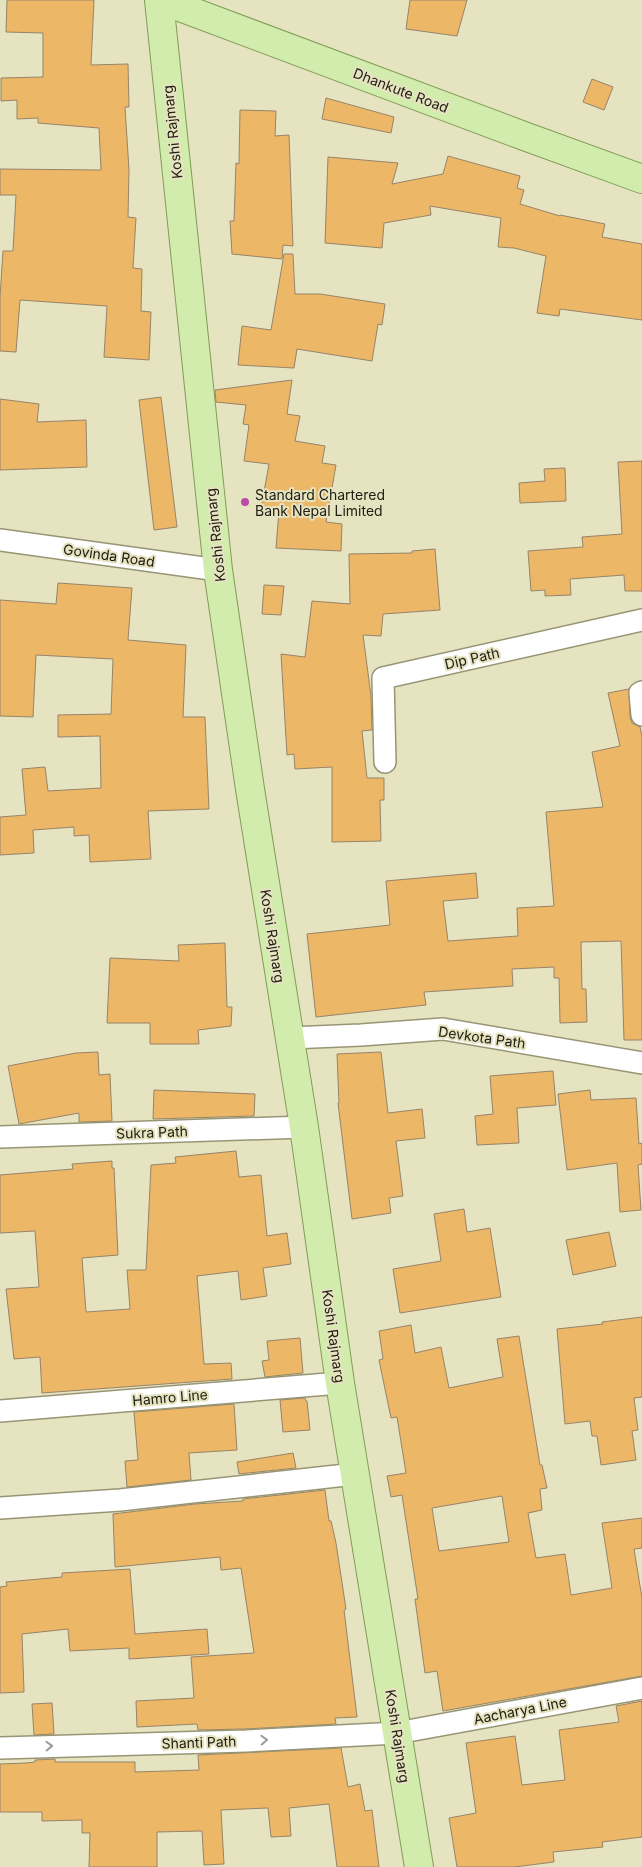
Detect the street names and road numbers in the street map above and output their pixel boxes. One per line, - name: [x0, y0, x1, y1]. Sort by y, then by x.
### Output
- street label: Dhankute Road: [351, 64, 451, 116]
- street label: Koshi Rajmarg: [159, 84, 185, 180]
- street label: Koshi Rajmarg: [202, 487, 228, 583]
- street label: Govinda Road: [62, 540, 156, 570]
- street label: Dip Path: [443, 643, 501, 673]
- street label: Koshi Rajmarg: [257, 888, 289, 984]
- street label: Devkota Path: [437, 1022, 527, 1052]
- street label: Sukra Path: [116, 1122, 188, 1142]
- street label: Koshi Rajmarg: [319, 1288, 349, 1384]
- street label: Hamro Line: [132, 1385, 208, 1409]
- street label: Koshi Rajmarg: [382, 1688, 414, 1784]
- street label: Aacharya Line: [472, 1693, 568, 1727]
- street label: Shanti Path: [161, 1732, 237, 1752]

